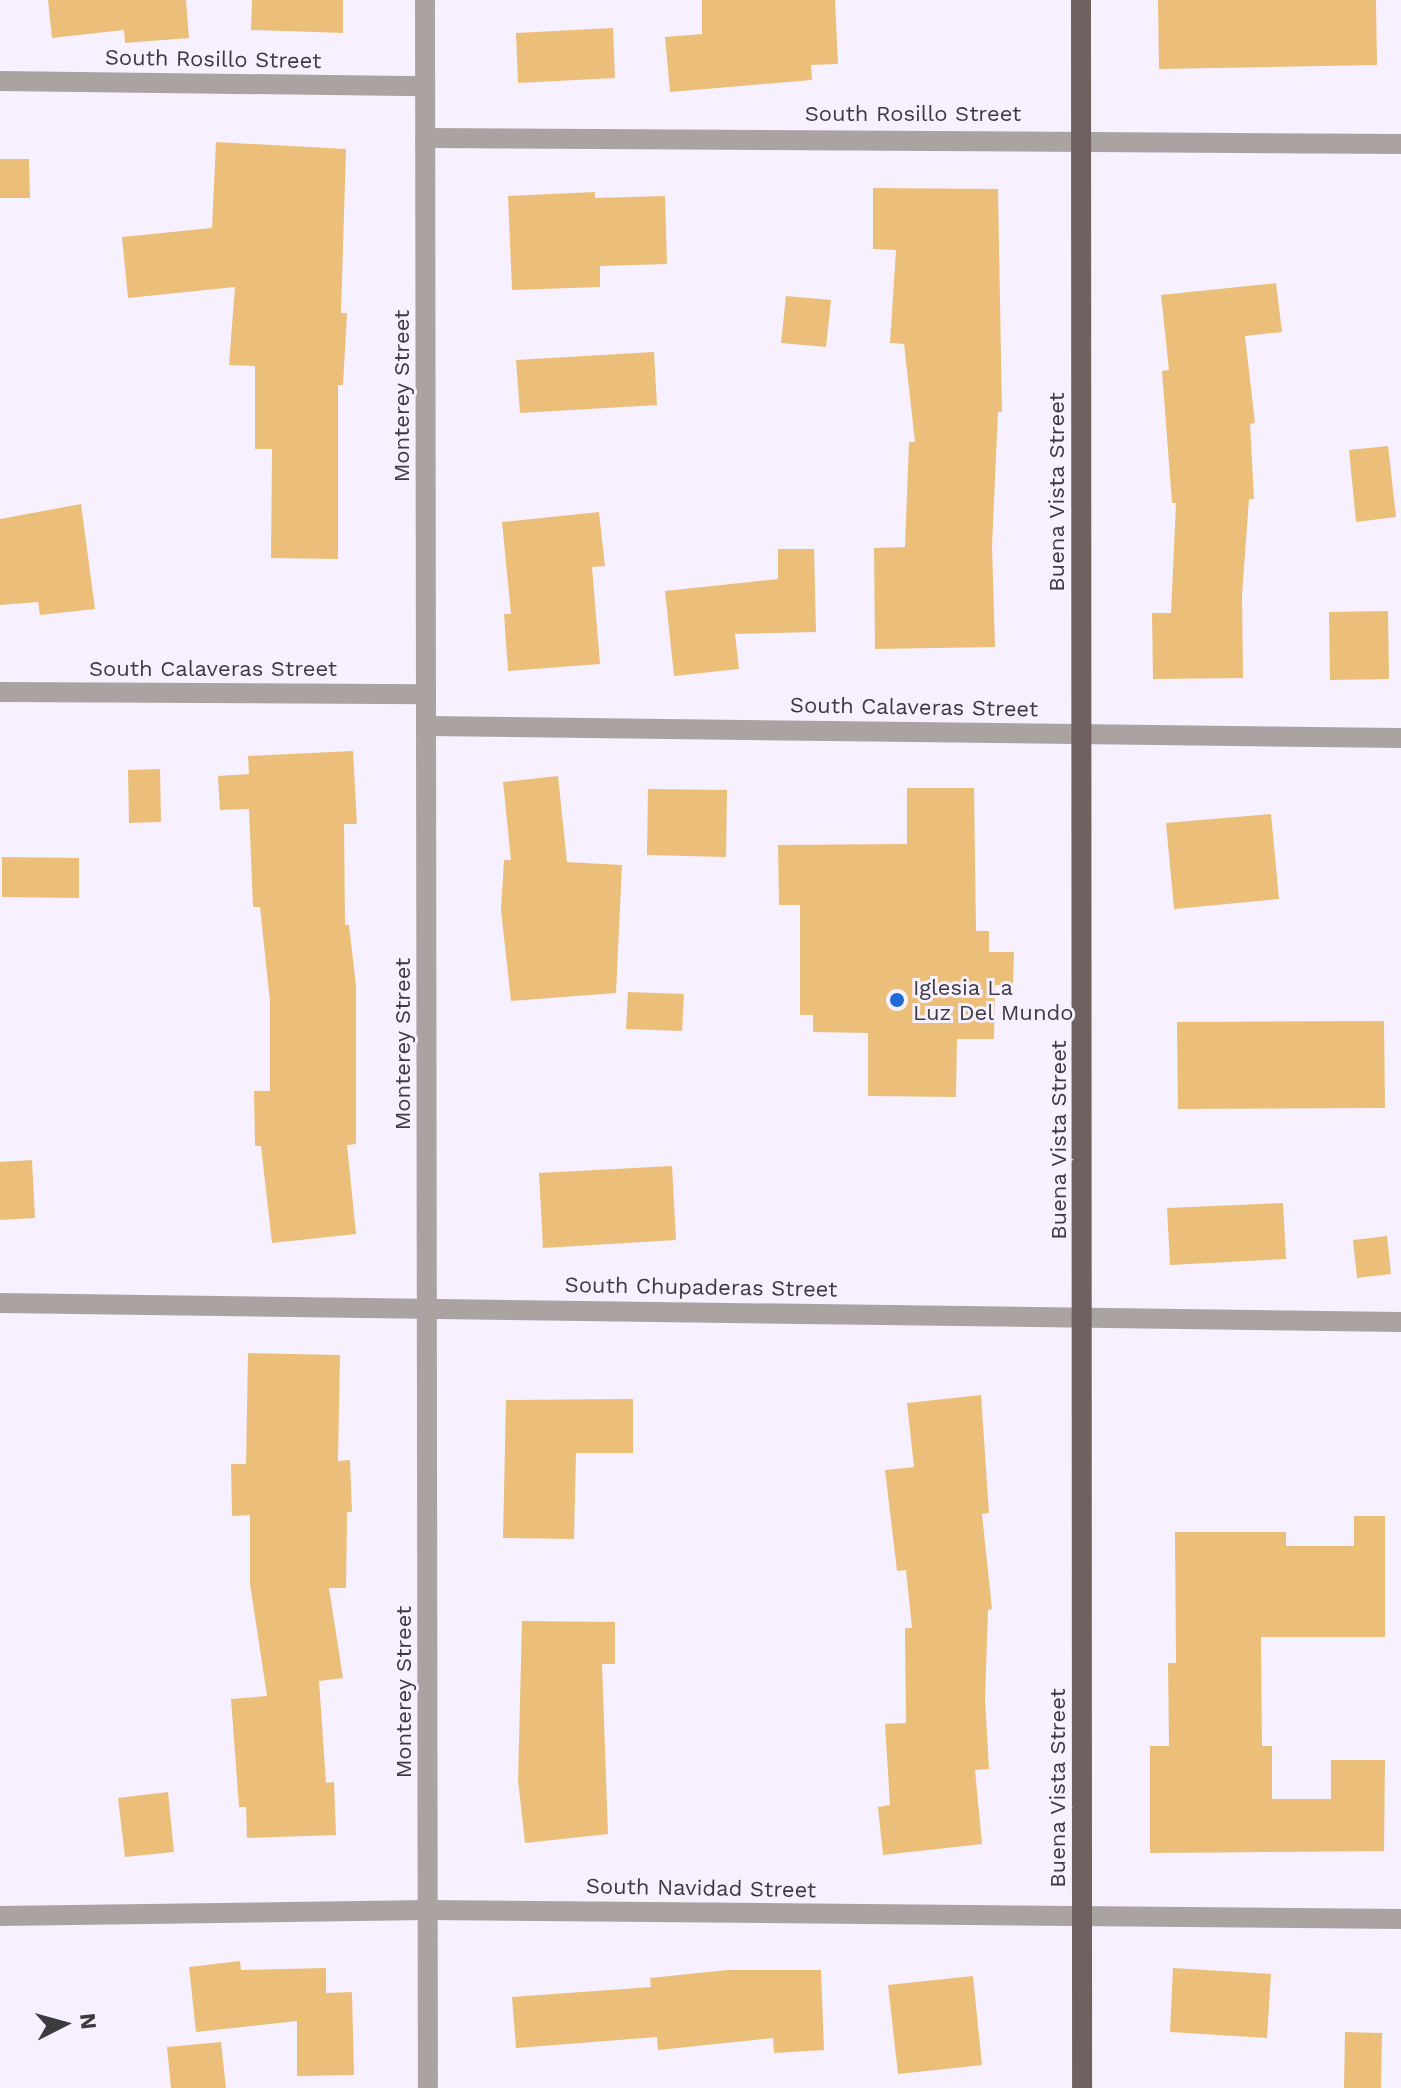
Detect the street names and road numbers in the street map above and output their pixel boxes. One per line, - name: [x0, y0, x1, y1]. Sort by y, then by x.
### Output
- street label: South Rosillo Street: [105, 44, 321, 74]
- street label: South Rosillo Street: [805, 101, 1021, 127]
- street label: Monterey Street: [389, 309, 415, 483]
- street label: Buena Vista Street: [1044, 391, 1070, 593]
- street label: South Calaveras Street: [89, 656, 337, 682]
- street label: South Calaveras Street: [790, 692, 1038, 722]
- street label: Monterey Street: [390, 957, 416, 1131]
- street label: Buena Vista Street: [1046, 1039, 1072, 1241]
- street label: South Chupaderas Street: [564, 1271, 838, 1303]
- street label: Monterey Street: [391, 1605, 417, 1779]
- street label: Buena Vista Street: [1045, 1687, 1071, 1889]
- street label: South Navidad Street: [586, 1873, 816, 1903]

